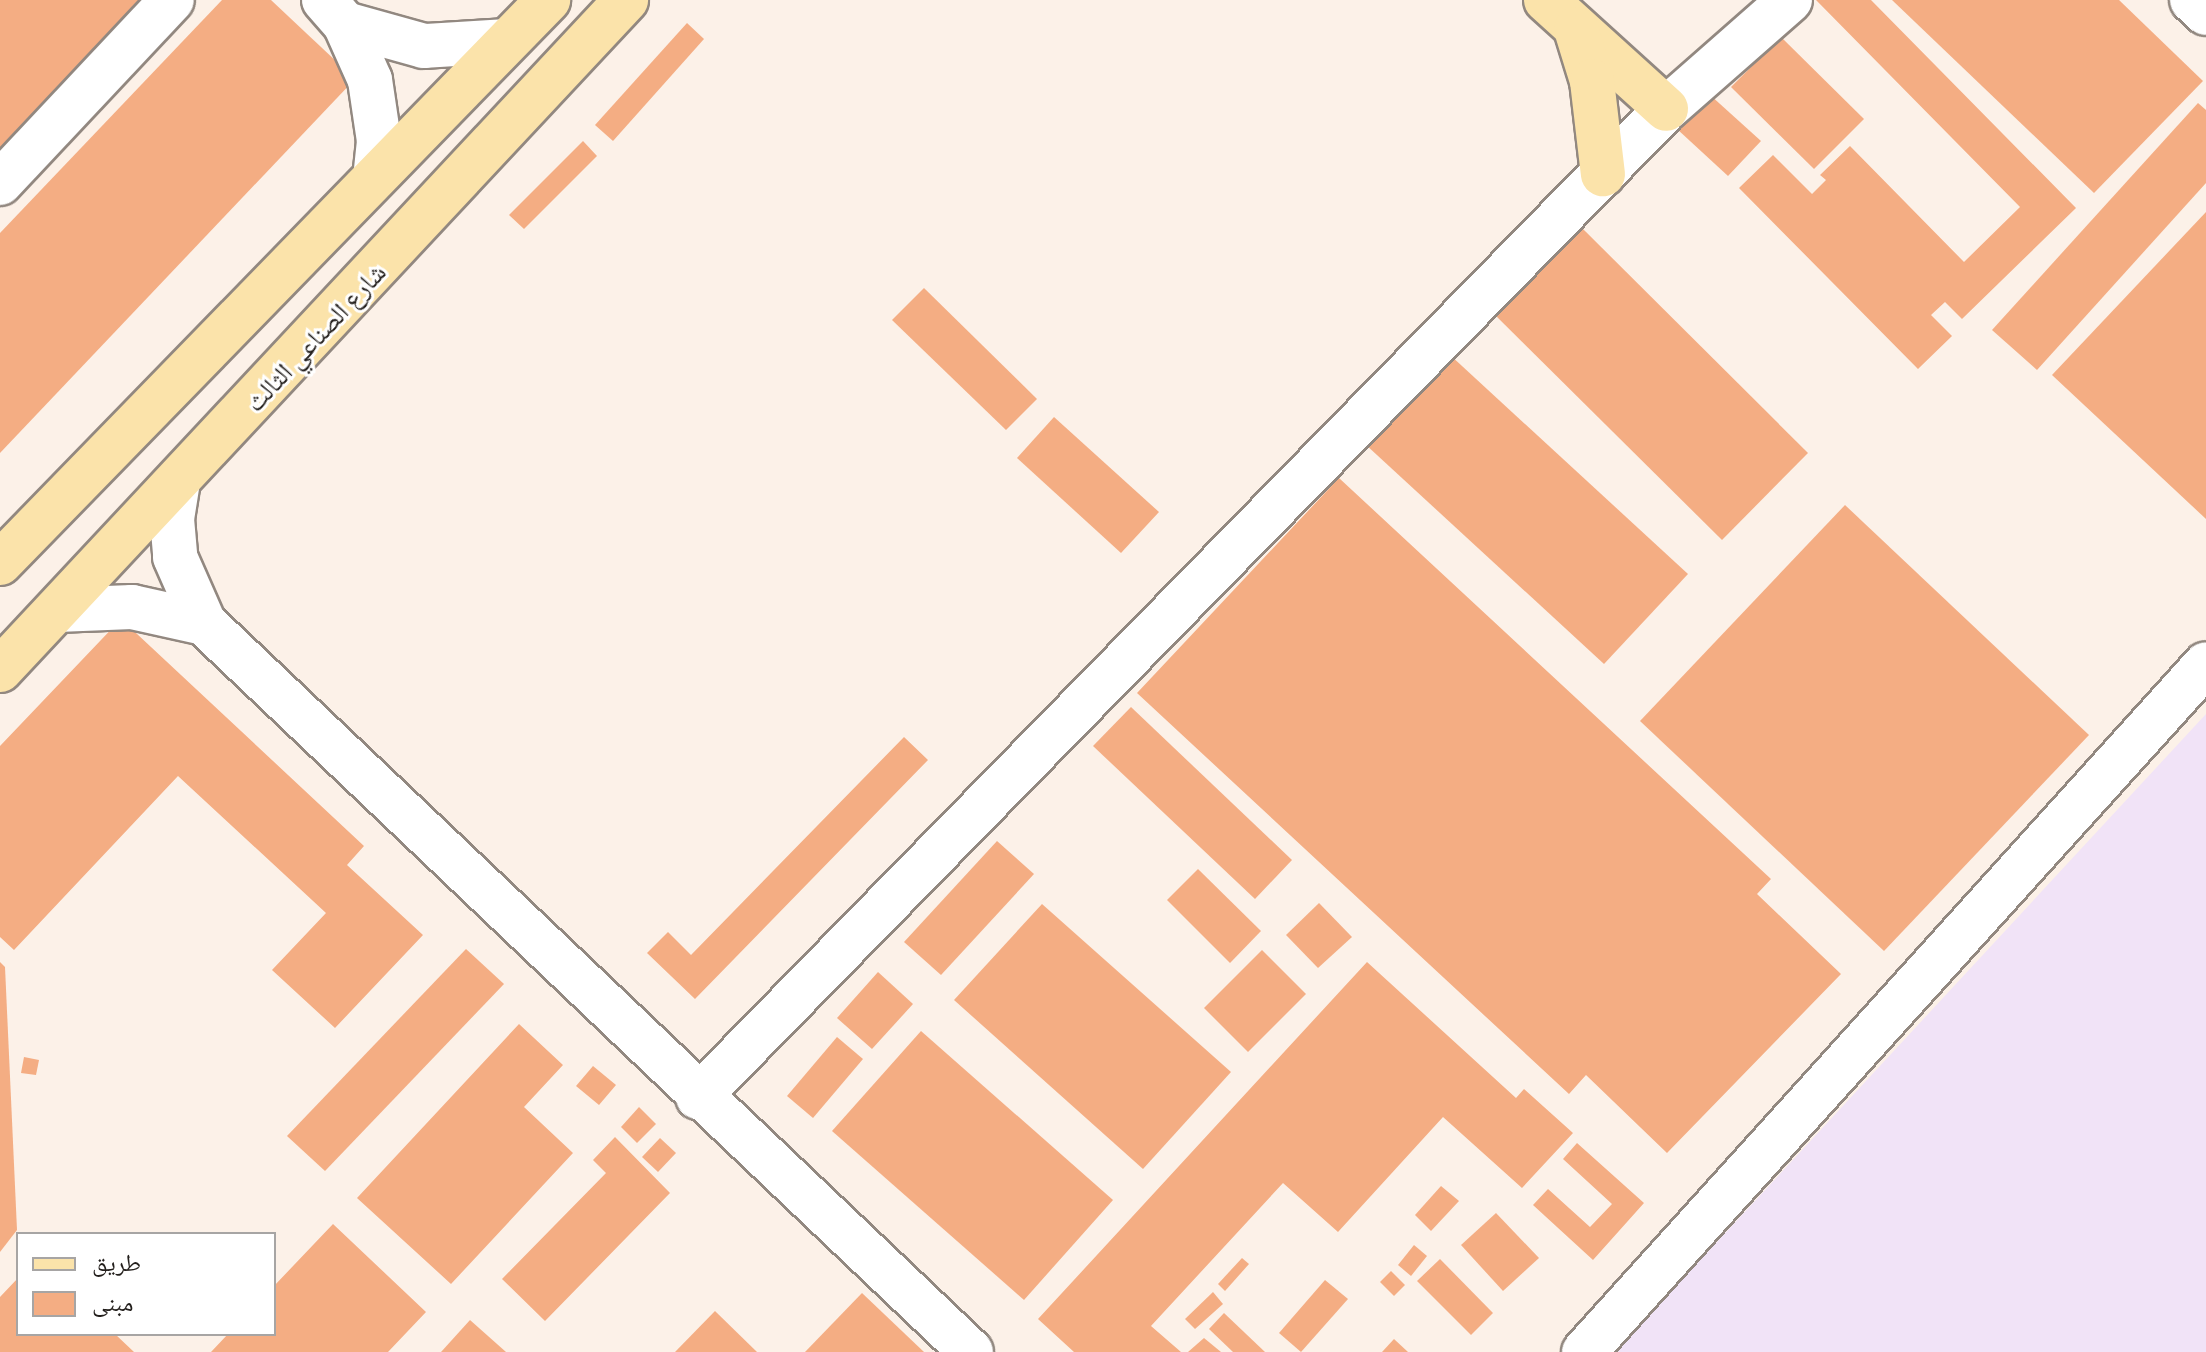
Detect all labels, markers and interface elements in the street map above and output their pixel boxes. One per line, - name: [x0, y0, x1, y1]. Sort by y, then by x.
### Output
- street label: شارع الصناعي الثالث: [237, 255, 391, 417]
- legend: [16, 1232, 276, 1336]
- text: طريق: [92, 1243, 141, 1278]
- text: مبنى: [92, 1283, 133, 1318]

